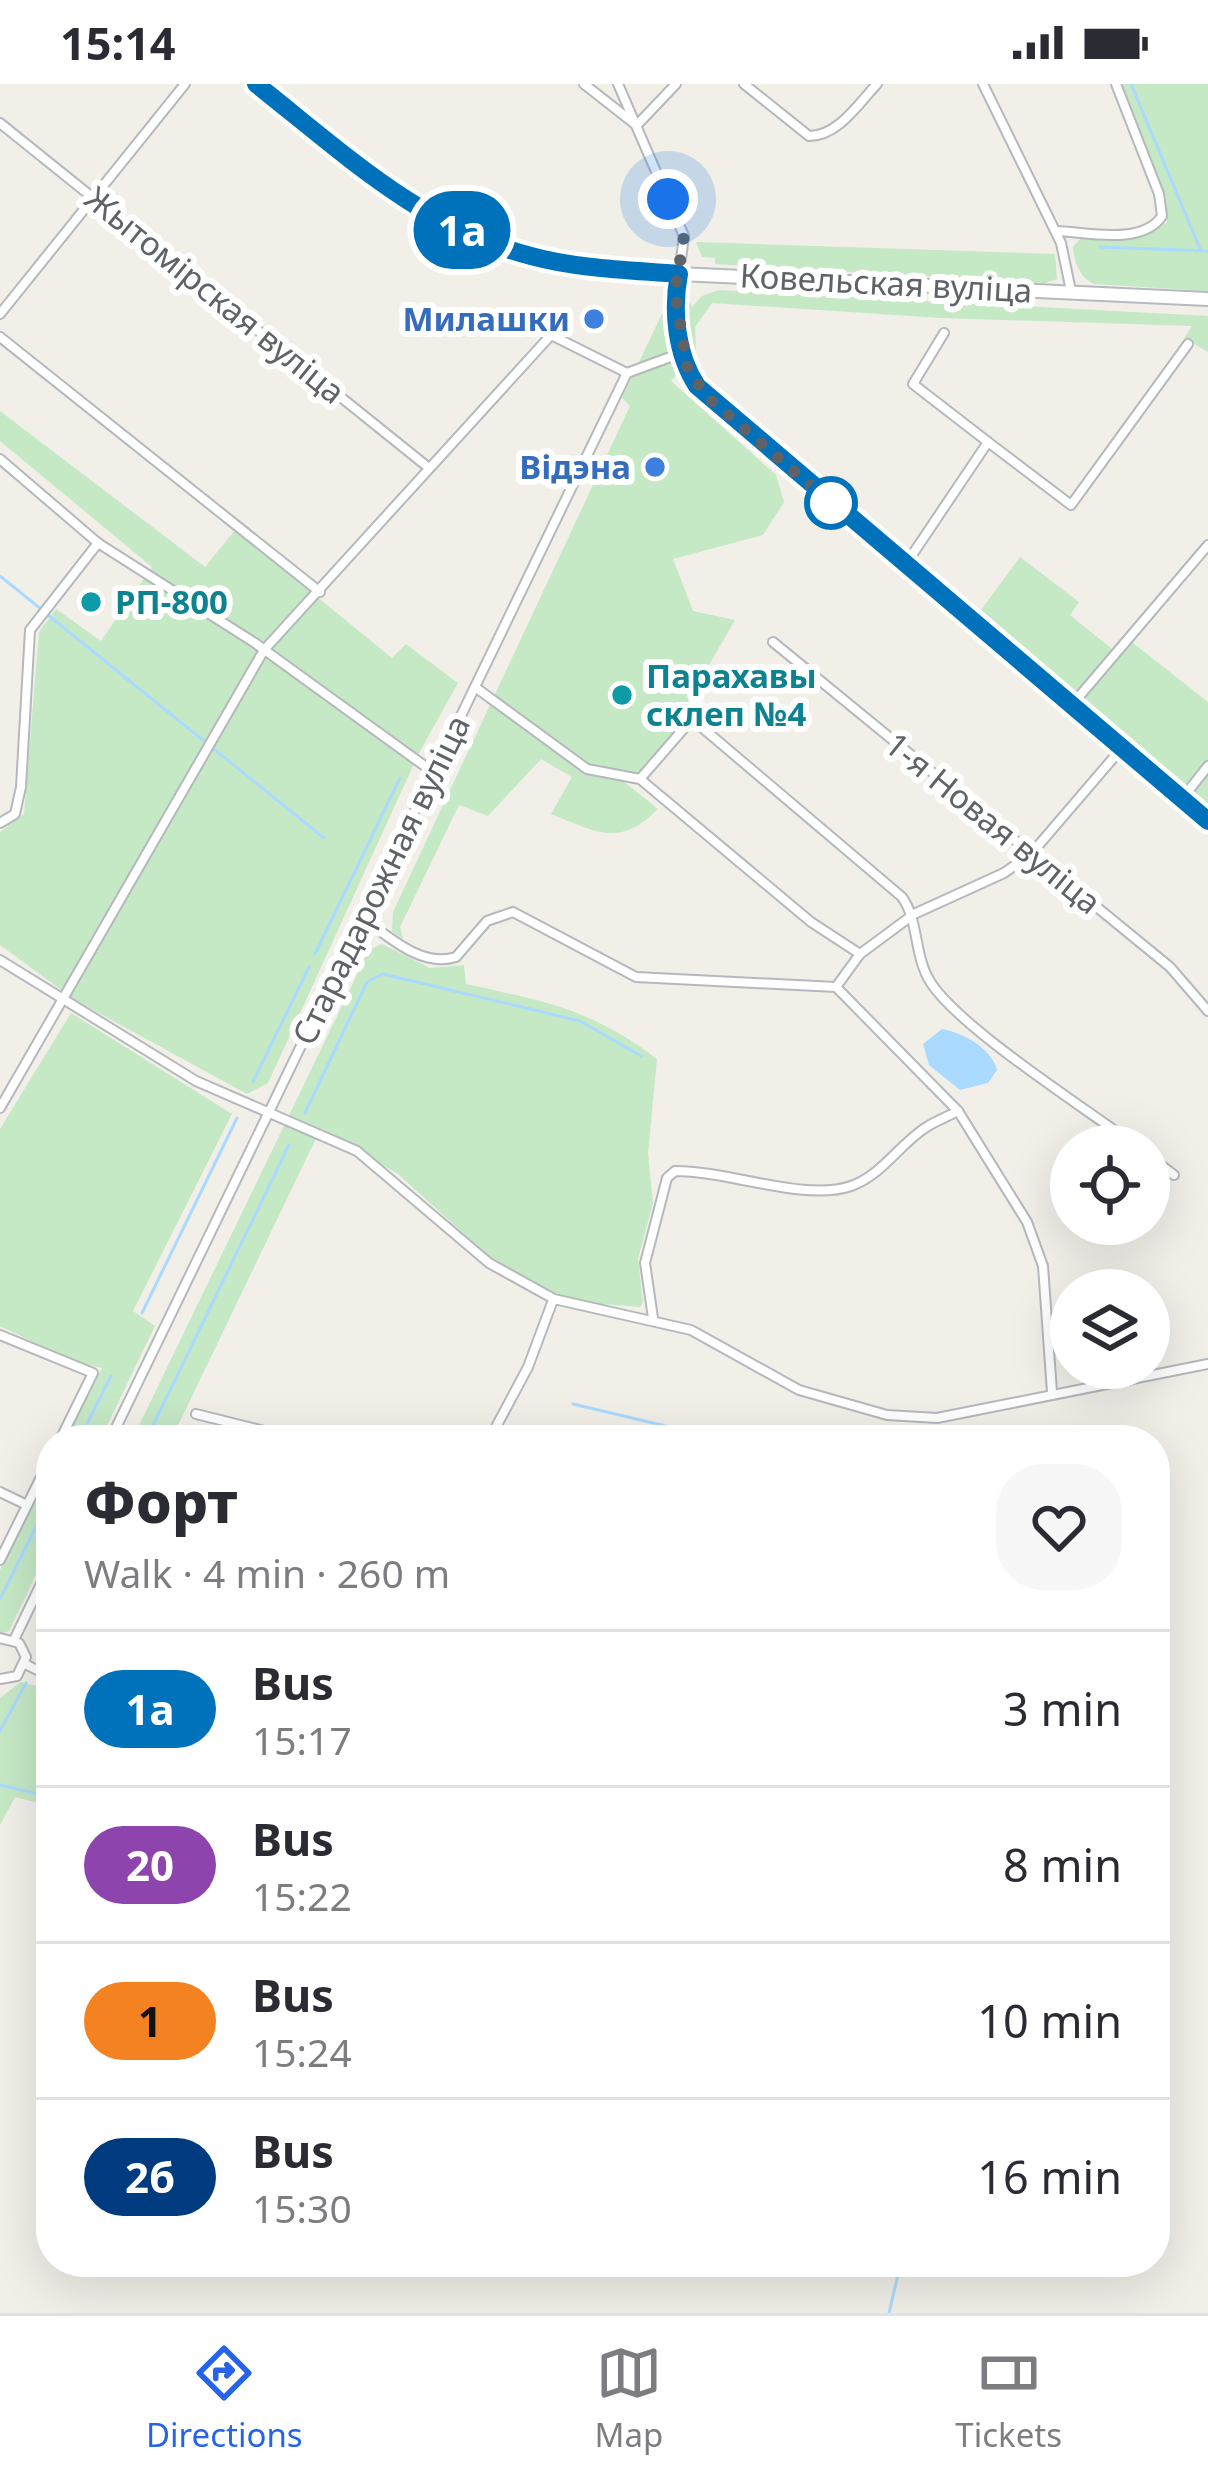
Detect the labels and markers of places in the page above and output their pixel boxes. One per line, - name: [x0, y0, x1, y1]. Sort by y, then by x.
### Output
- place label: Милашки: [402, 296, 570, 341]
- marker: Милашки: [581, 306, 607, 332]
- place label: Відэна: [519, 444, 631, 489]
- marker: Відэна: [642, 454, 668, 480]
- unlabelled marker: [806, 478, 856, 528]
- place label: РП-800: [115, 579, 228, 624]
- marker: РП-800: [78, 589, 104, 615]
- place label: Парахавы склеп №4: [646, 653, 817, 736]
- marker: Парахавы склеп №4: [609, 682, 635, 708]

